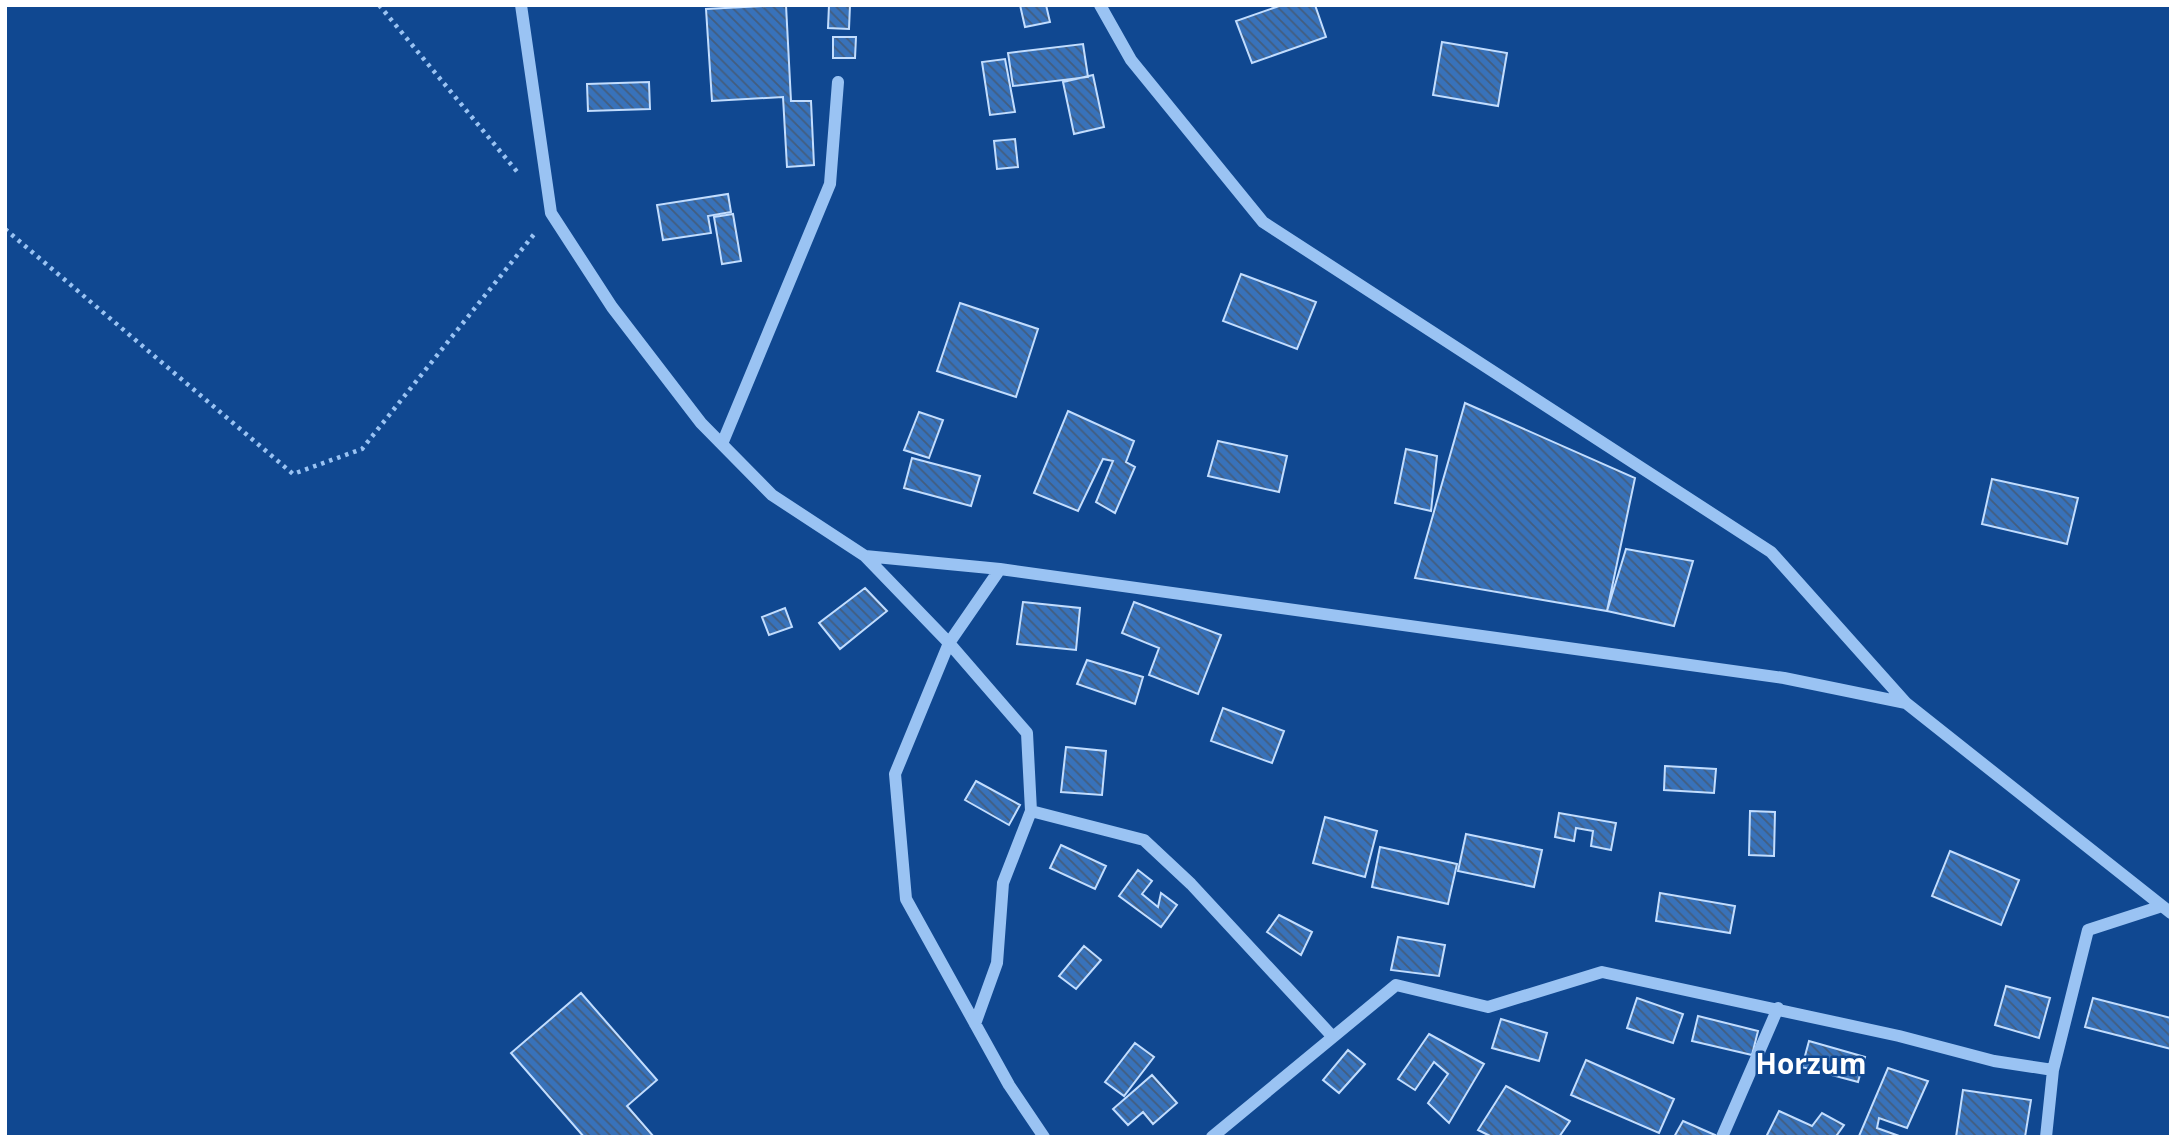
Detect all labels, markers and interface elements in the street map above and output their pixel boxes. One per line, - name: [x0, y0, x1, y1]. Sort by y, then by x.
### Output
- district label: Horzum: [1755, 1044, 1867, 1082]

